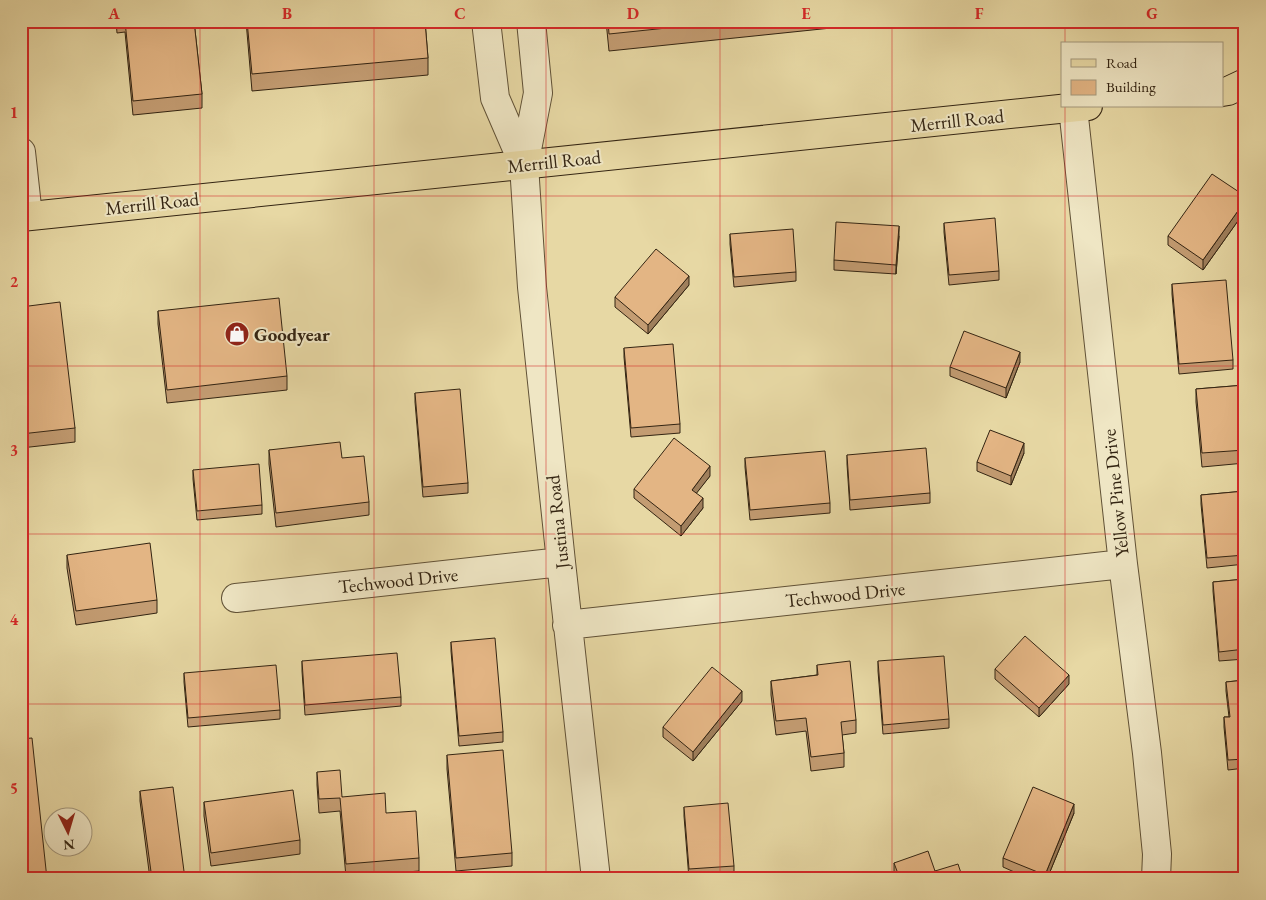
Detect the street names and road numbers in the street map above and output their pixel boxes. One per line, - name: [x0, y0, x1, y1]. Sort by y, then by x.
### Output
- street label: Merrill Road: [909, 103, 1006, 138]
- street label: Merrill Road: [506, 144, 603, 179]
- street label: Merrill Road: [104, 186, 201, 221]
- street label: Yellow Pine Drive: [1096, 428, 1135, 558]
- street label: Justina Road: [540, 473, 575, 572]
- street label: Techwood Drive: [337, 562, 459, 599]
- street label: Techwood Drive: [784, 576, 906, 613]

